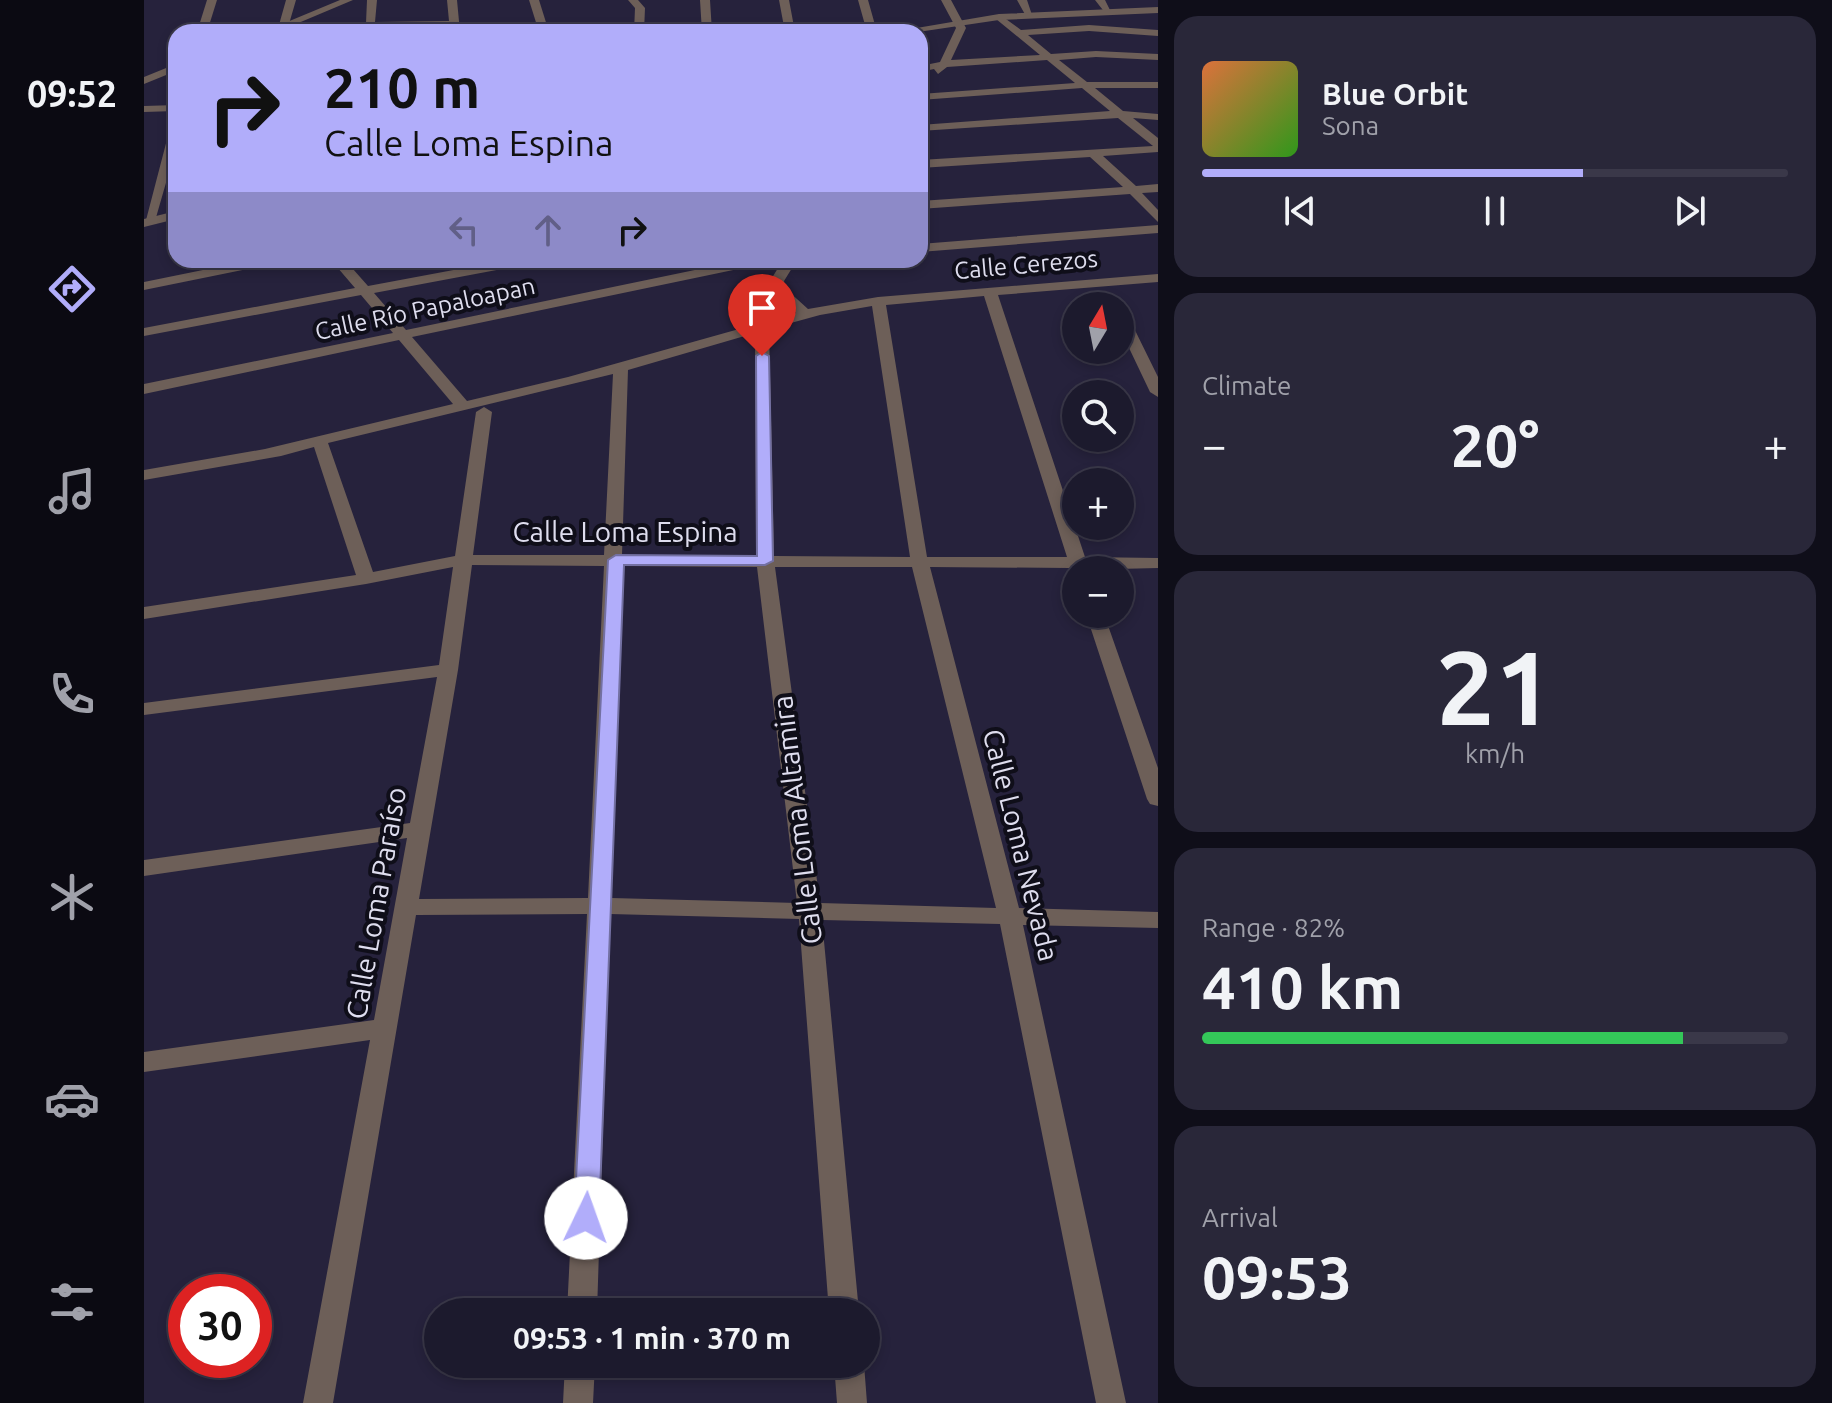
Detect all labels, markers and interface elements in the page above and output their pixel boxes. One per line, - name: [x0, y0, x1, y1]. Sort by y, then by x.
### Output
- icon: right: [192, 56, 296, 160]
- text: 210 m: [324, 56, 480, 119]
- text: 09:52: [27, 73, 117, 114]
- text: Blue Orbit: [1322, 77, 1468, 111]
- text: Sona: [1322, 111, 1379, 140]
- text: Calle Loma Espina: [324, 122, 613, 163]
- icon: previous: [1278, 189, 1322, 233]
- icon: pause: [1473, 189, 1517, 233]
- icon: next: [1668, 189, 1712, 233]
- icon: left: [442, 208, 486, 252]
- icon: ahead: [526, 208, 570, 252]
- icon: right: [610, 208, 654, 252]
- street label: Calle Cerezos: [953, 245, 1099, 284]
- icon: directions: [44, 261, 100, 317]
- street label: Calle Río Papaloapan: [312, 272, 537, 345]
- pin: [728, 274, 796, 356]
- icon: arrive: [740, 286, 784, 330]
- north arrow: [1062, 292, 1134, 364]
- map controls: [1062, 292, 1134, 628]
- text: Climate: [1202, 371, 1291, 400]
- button: search: [1062, 380, 1134, 452]
- text: 20°: [1451, 411, 1539, 478]
- text: −: [1202, 420, 1227, 469]
- text: +: [1763, 420, 1788, 469]
- icon: music: [44, 463, 100, 519]
- button: +: [1062, 468, 1134, 540]
- street label: Calle Loma Espina: [512, 516, 738, 547]
- button: −: [1062, 556, 1134, 628]
- text: 21: [1436, 628, 1554, 745]
- icon: phone: [44, 666, 100, 722]
- street label: Calle Loma Altamira: [766, 694, 827, 946]
- street label: Calle Loma Nevada: [978, 726, 1065, 964]
- text: km/h: [1465, 739, 1525, 768]
- street label: Calle Loma Paraíso: [340, 785, 411, 1021]
- icon: climate: [44, 869, 100, 925]
- text: Range · 82%: [1202, 913, 1345, 942]
- text: 410 km: [1202, 953, 1403, 1020]
- icon: car: [44, 1071, 100, 1127]
- position arrow: [544, 1176, 628, 1260]
- text: Arrival: [1202, 1203, 1278, 1232]
- text: 09:53: [1202, 1243, 1352, 1310]
- icon: filters: [44, 1274, 100, 1330]
- speed limit sign: 30: [168, 1274, 272, 1378]
- text: 09:53 · 1 min · 370 m: [513, 1321, 791, 1355]

